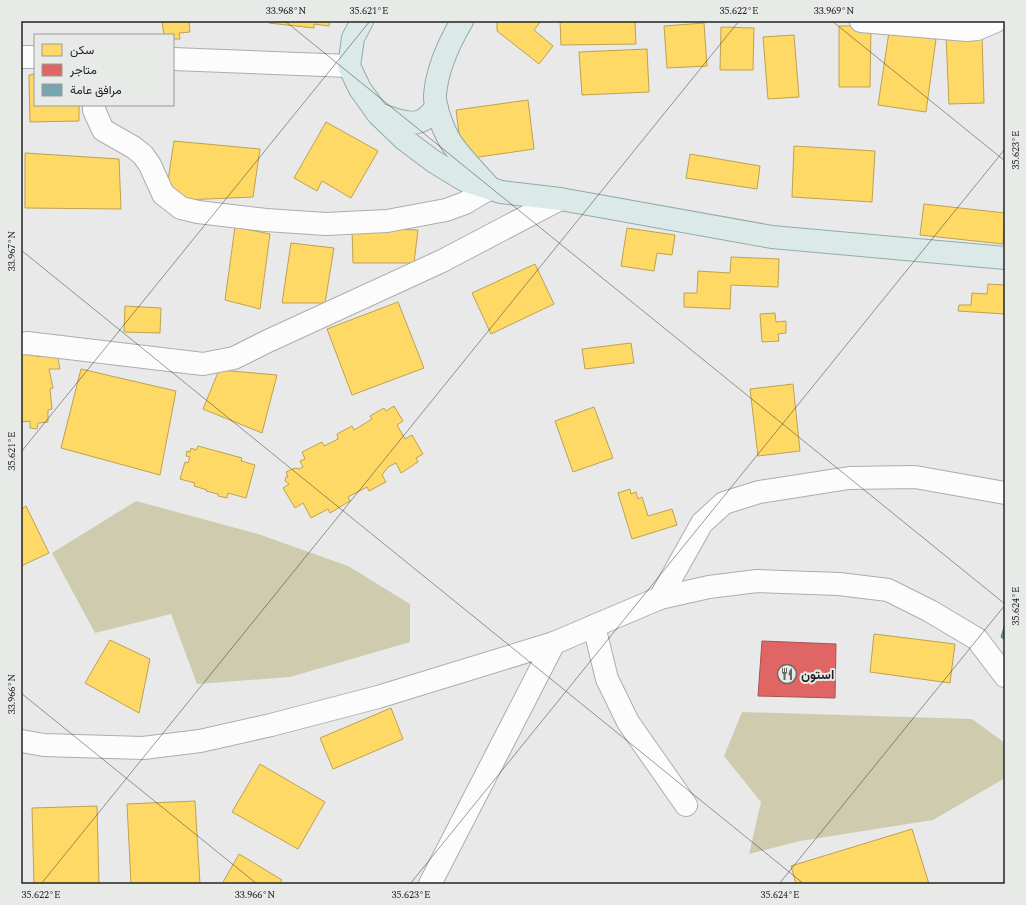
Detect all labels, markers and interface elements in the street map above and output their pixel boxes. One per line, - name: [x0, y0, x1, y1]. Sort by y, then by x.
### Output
- text: 33.968°N: [266, 3, 306, 19]
- text: 35.621°E: [349, 3, 389, 19]
- text: 35.622°E: [719, 3, 759, 19]
- text: 33.969°N: [814, 3, 854, 19]
- legend: [34, 34, 174, 106]
- text: سكن: [70, 41, 94, 60]
- text: متاجر: [69, 61, 97, 80]
- text: مرافق عامة: [70, 81, 122, 100]
- text: 35.623°E: [1008, 130, 1024, 170]
- text: 33.967°N: [4, 231, 20, 271]
- text: 35.621°E: [4, 431, 20, 471]
- text: 35.624°E: [1008, 586, 1024, 626]
- restaurant icon: استون: [776, 663, 798, 685]
- place label: استون: [801, 665, 834, 685]
- text: 33.966°N: [4, 674, 20, 714]
- text: 35.622°E: [21, 887, 61, 903]
- text: 33.966°N: [235, 887, 275, 903]
- text: 35.623°E: [391, 887, 431, 903]
- text: 35.624°E: [760, 887, 800, 903]

